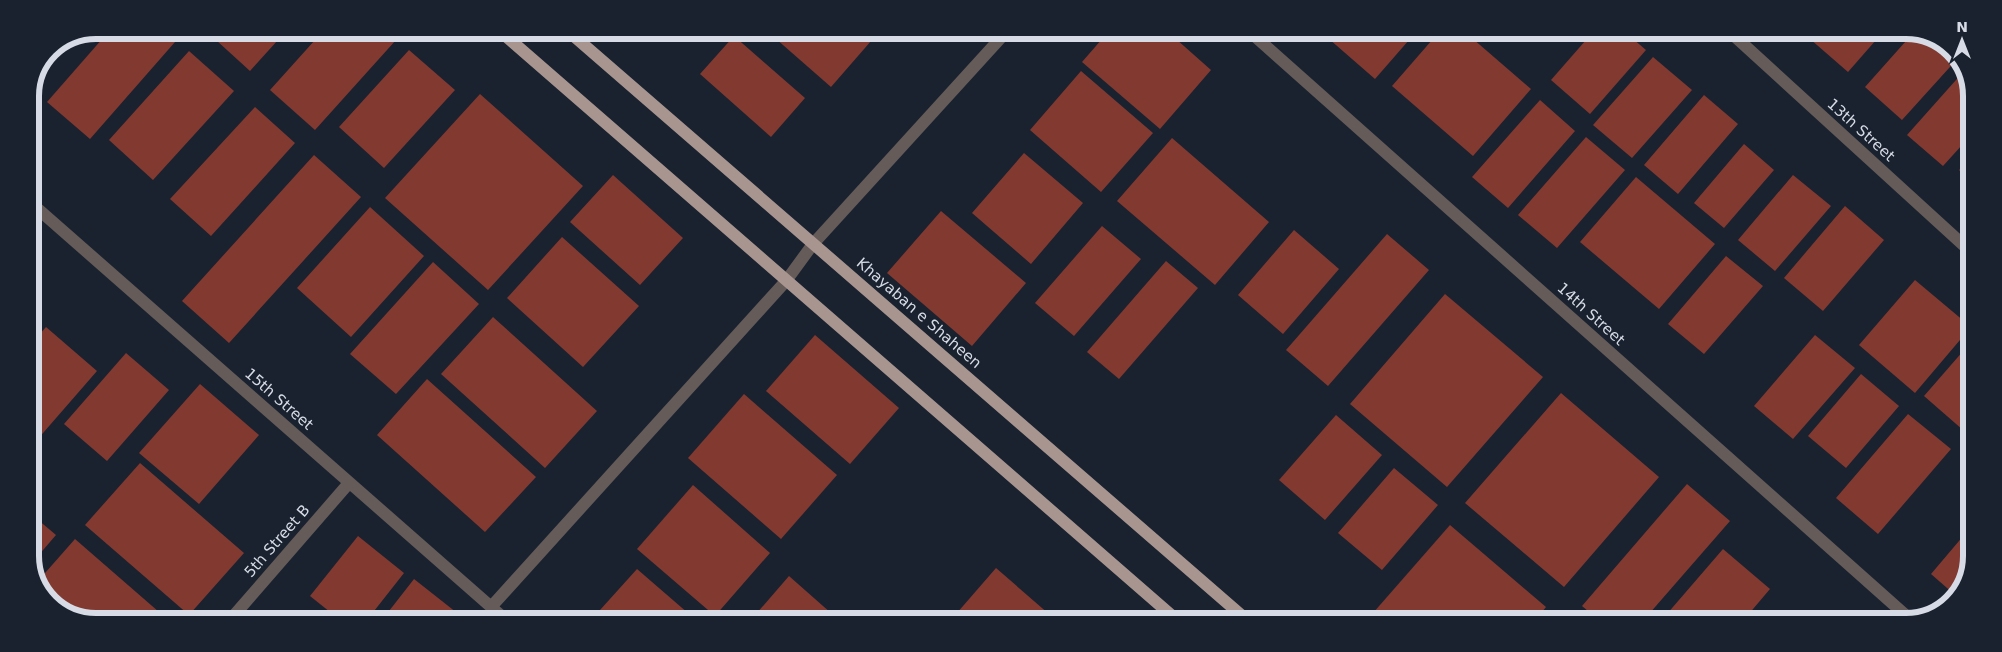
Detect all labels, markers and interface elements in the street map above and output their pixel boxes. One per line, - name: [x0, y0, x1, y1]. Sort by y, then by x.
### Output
- north arrow: [1937, 15, 1987, 65]
- text: N: [1956, 19, 1968, 35]
- street label: 13th Street: [1823, 95, 1899, 165]
- street label: Khayaban e Shaheen: [853, 254, 985, 372]
- street label: 14th Street: [1553, 279, 1629, 349]
- street label: 15th Street: [241, 364, 317, 434]
- street label: 5th Street B: [241, 501, 313, 581]

